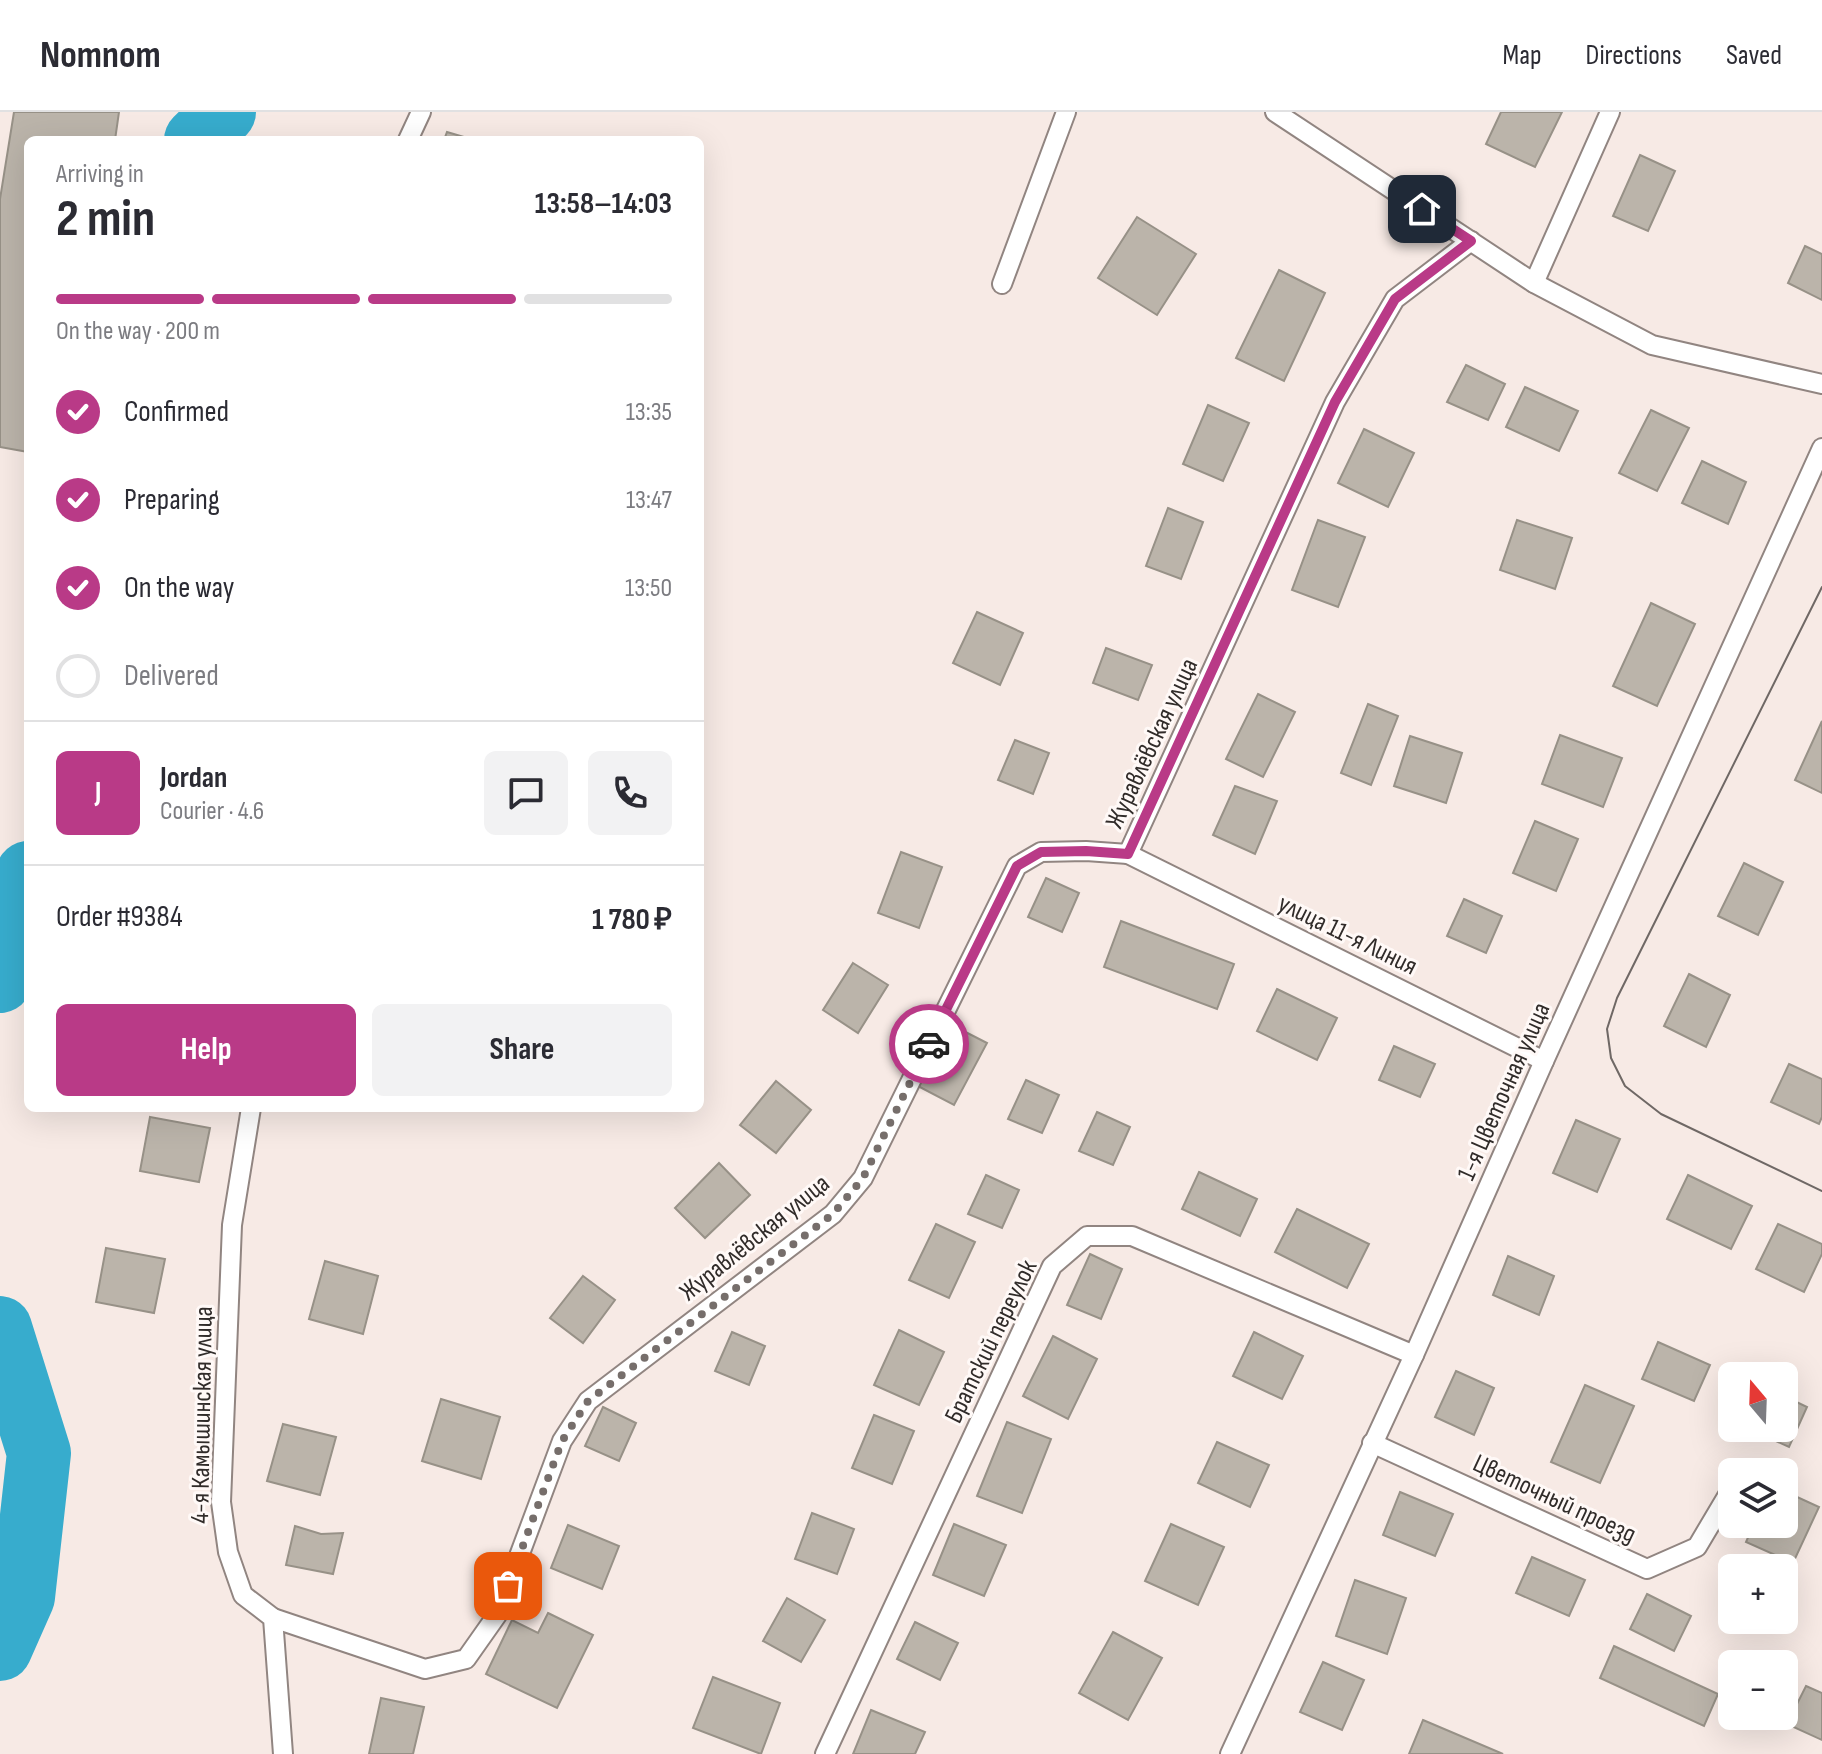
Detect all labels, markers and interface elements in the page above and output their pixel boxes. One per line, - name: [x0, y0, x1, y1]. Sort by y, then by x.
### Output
- text: Nomnom: [40, 33, 161, 78]
- text: Map: [1503, 39, 1542, 72]
- text: Directions: [1586, 39, 1682, 72]
- text: Saved: [1726, 39, 1782, 72]
- text: Arriving in: [56, 159, 144, 190]
- pin: [1388, 175, 1456, 243]
- text: 13:58–14:03: [535, 186, 672, 222]
- icon: home: [1400, 187, 1444, 231]
- text: 2 min: [56, 188, 155, 251]
- text: On the way · 200 m: [56, 316, 220, 347]
- icon: check: [56, 390, 100, 434]
- text: Confirmed: [124, 394, 229, 430]
- text: 13:35: [626, 397, 672, 428]
- icon: check: [56, 478, 100, 522]
- text: Preparing: [124, 482, 220, 518]
- text: 13:47: [626, 485, 672, 516]
- icon: check: [56, 566, 100, 610]
- text: On the way: [124, 570, 234, 606]
- text: 13:50: [625, 573, 672, 604]
- street label: Журавлёвская улица: [1099, 654, 1205, 834]
- text: Delivered: [124, 658, 219, 694]
- button: chat: [484, 751, 568, 835]
- button: phone: [588, 751, 672, 835]
- text: Jordan: [160, 760, 227, 796]
- text: J: [95, 775, 101, 811]
- text: Courier · 4.6: [160, 796, 264, 827]
- street label: улица 11-я Линия: [1273, 888, 1422, 982]
- text: Order #9384: [56, 899, 183, 935]
- text: 1 780 ₽: [592, 902, 672, 938]
- street label: 1-я Цветочная улица: [1451, 998, 1557, 1185]
- button: Help: [56, 1004, 356, 1096]
- button: Share: [372, 1004, 672, 1096]
- courier: [889, 1004, 969, 1084]
- icon: car: [907, 1022, 951, 1066]
- street label: Журавлёвская улица: [674, 1168, 836, 1308]
- street label: Братский переулок: [939, 1255, 1044, 1428]
- street label: 4-я Камышинская улица: [185, 1306, 220, 1524]
- north arrow: [1718, 1362, 1798, 1442]
- map controls: [1718, 1362, 1798, 1730]
- street label: Цветочный проезд: [1468, 1448, 1641, 1551]
- button: layers: [1718, 1458, 1798, 1538]
- pin: [474, 1552, 542, 1620]
- button: +: [1718, 1554, 1798, 1634]
- icon: bag: [486, 1564, 530, 1608]
- button: −: [1718, 1650, 1798, 1730]

